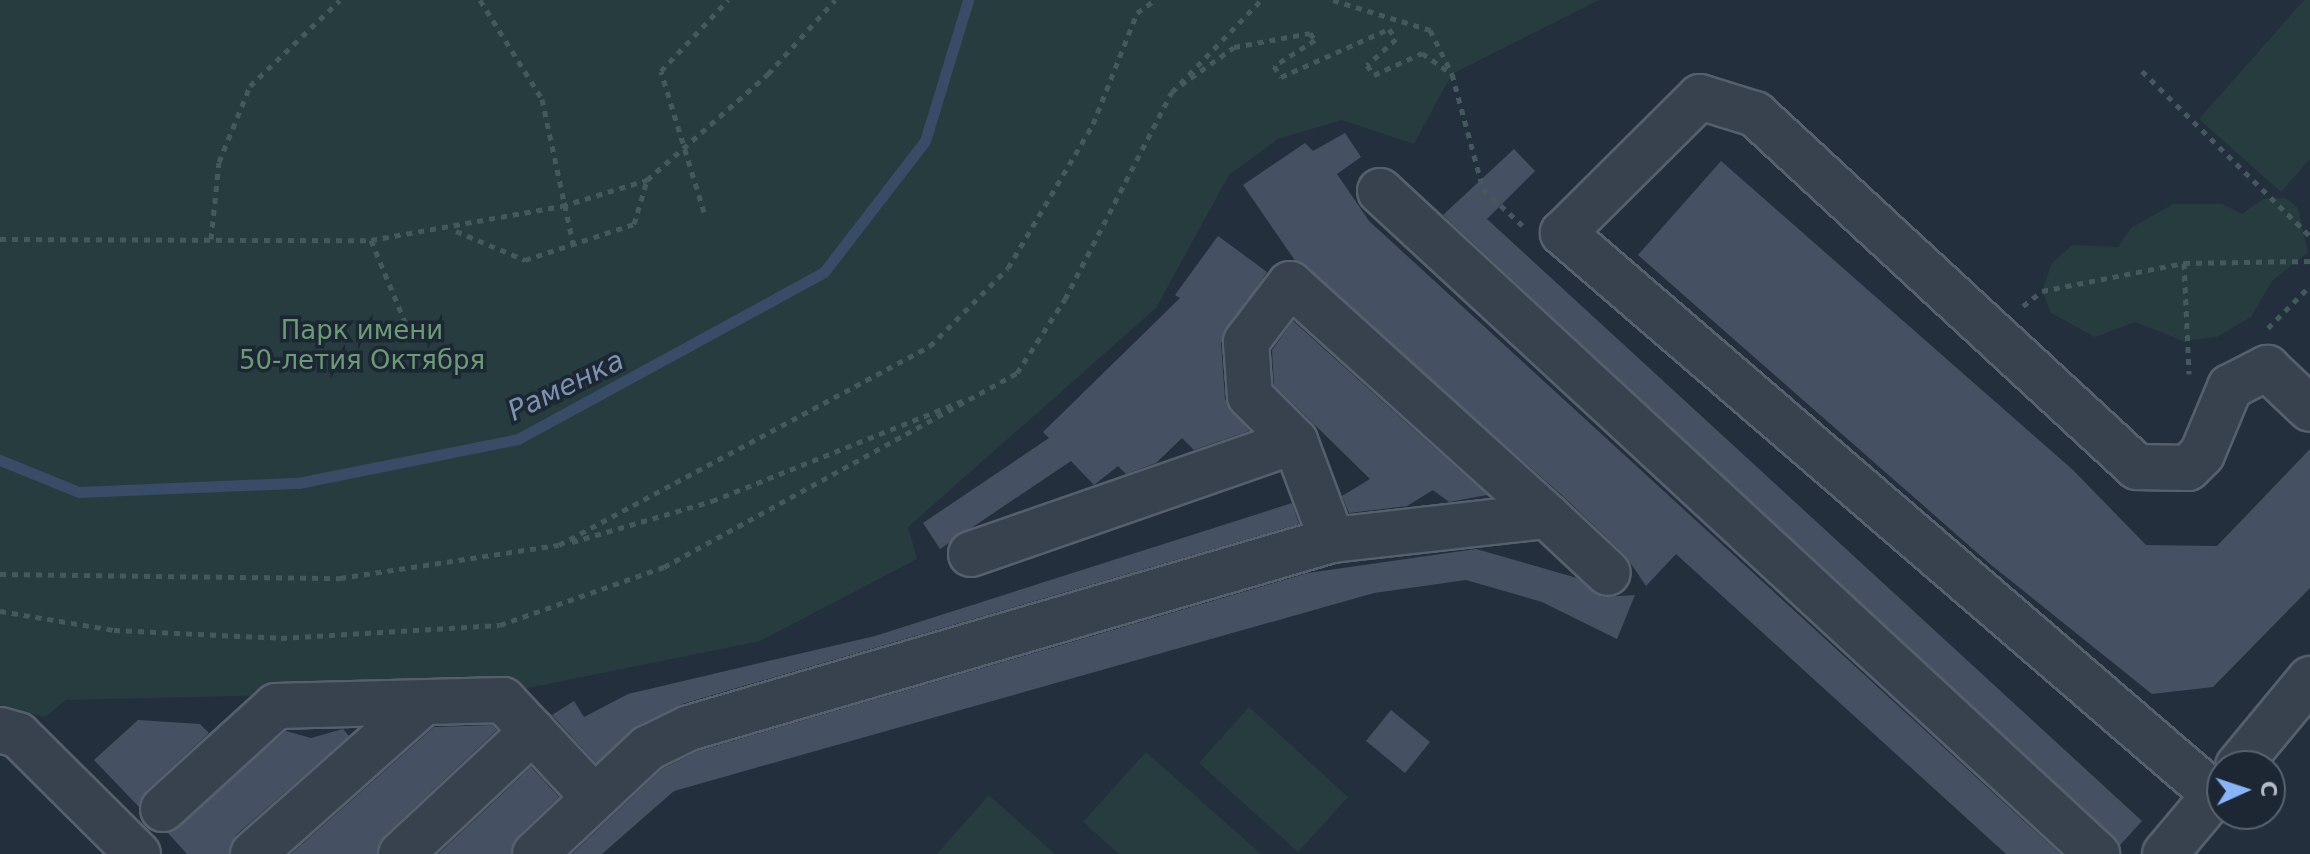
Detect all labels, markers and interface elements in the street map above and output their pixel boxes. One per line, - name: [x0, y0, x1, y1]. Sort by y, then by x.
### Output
- park label: Парк имени 50-летия Октября: [239, 315, 485, 376]
- water label: Раменка: [503, 344, 629, 428]
- north arrow: [2206, 750, 2286, 830]
- text: С: [2256, 780, 2281, 798]

